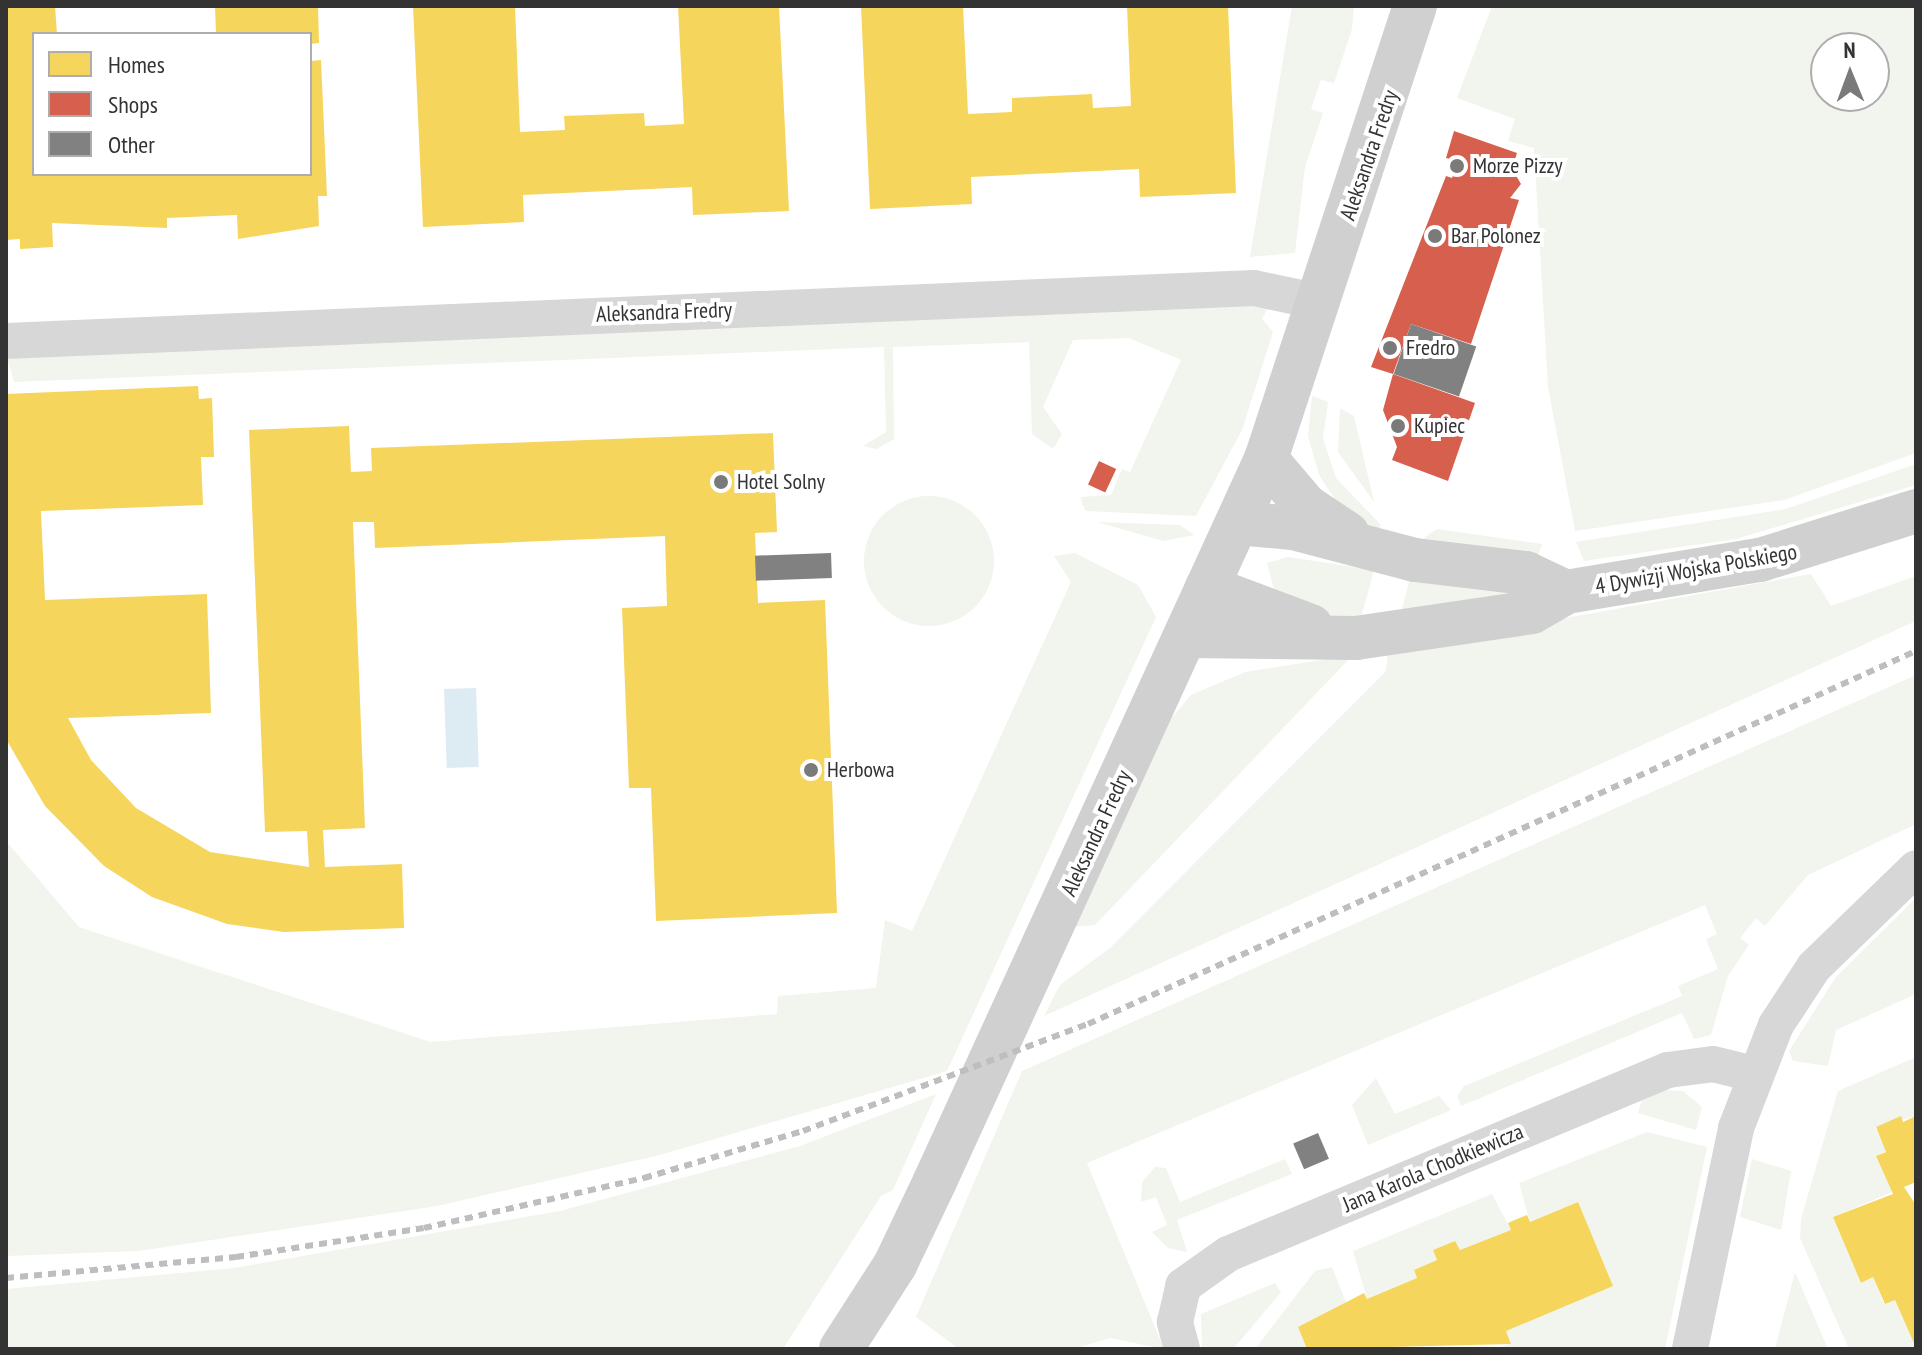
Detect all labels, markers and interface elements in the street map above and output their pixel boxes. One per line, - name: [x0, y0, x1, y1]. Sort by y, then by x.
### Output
- legend: [32, 32, 312, 176]
- north arrow: [1810, 32, 1890, 112]
- text: N: [1843, 36, 1856, 64]
- text: Homes: [108, 49, 165, 80]
- street label: Aleksandra Fredry: [1334, 86, 1404, 224]
- text: Shops: [108, 89, 158, 120]
- text: Other: [108, 129, 155, 160]
- place label: Morze Pizzy: [1473, 153, 1563, 179]
- marker: Morze Pizzy: [1448, 157, 1466, 175]
- place label: Bar Polonez: [1451, 223, 1541, 249]
- marker: Bar Polonez: [1426, 227, 1444, 245]
- street label: Aleksandra Fredry: [596, 296, 732, 328]
- place label: Fredro: [1406, 335, 1455, 361]
- marker: Fredro: [1381, 339, 1399, 357]
- place label: Kupiec: [1414, 413, 1465, 439]
- marker: Kupiec: [1389, 417, 1407, 435]
- place label: Hotel Solny: [737, 469, 825, 495]
- marker: Hotel Solny: [712, 473, 730, 491]
- street label: 4 Dywizji Wojska Polskiego: [1593, 538, 1799, 600]
- place label: Herbowa: [827, 757, 895, 783]
- marker: Herbowa: [802, 761, 820, 779]
- street label: Aleksandra Fredry: [1055, 766, 1137, 900]
- street label: Jana Karola Chodkiewicza: [1339, 1118, 1527, 1218]

